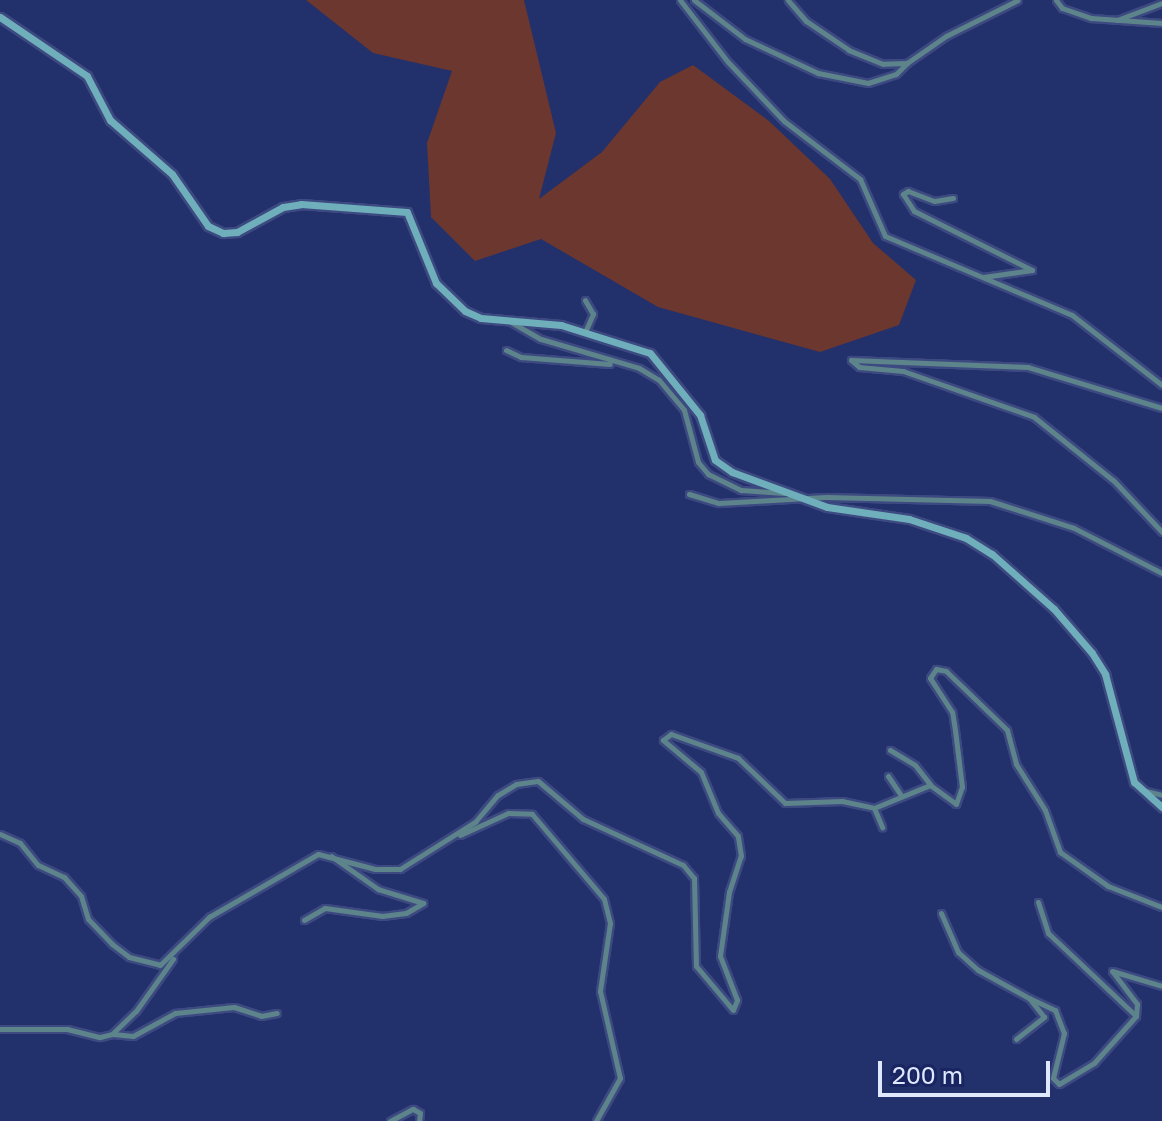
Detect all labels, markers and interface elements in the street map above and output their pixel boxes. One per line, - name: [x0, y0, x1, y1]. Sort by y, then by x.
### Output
- scale bar: [882, 1045, 1054, 1095]
- text: 200 m: [892, 1060, 963, 1089]

